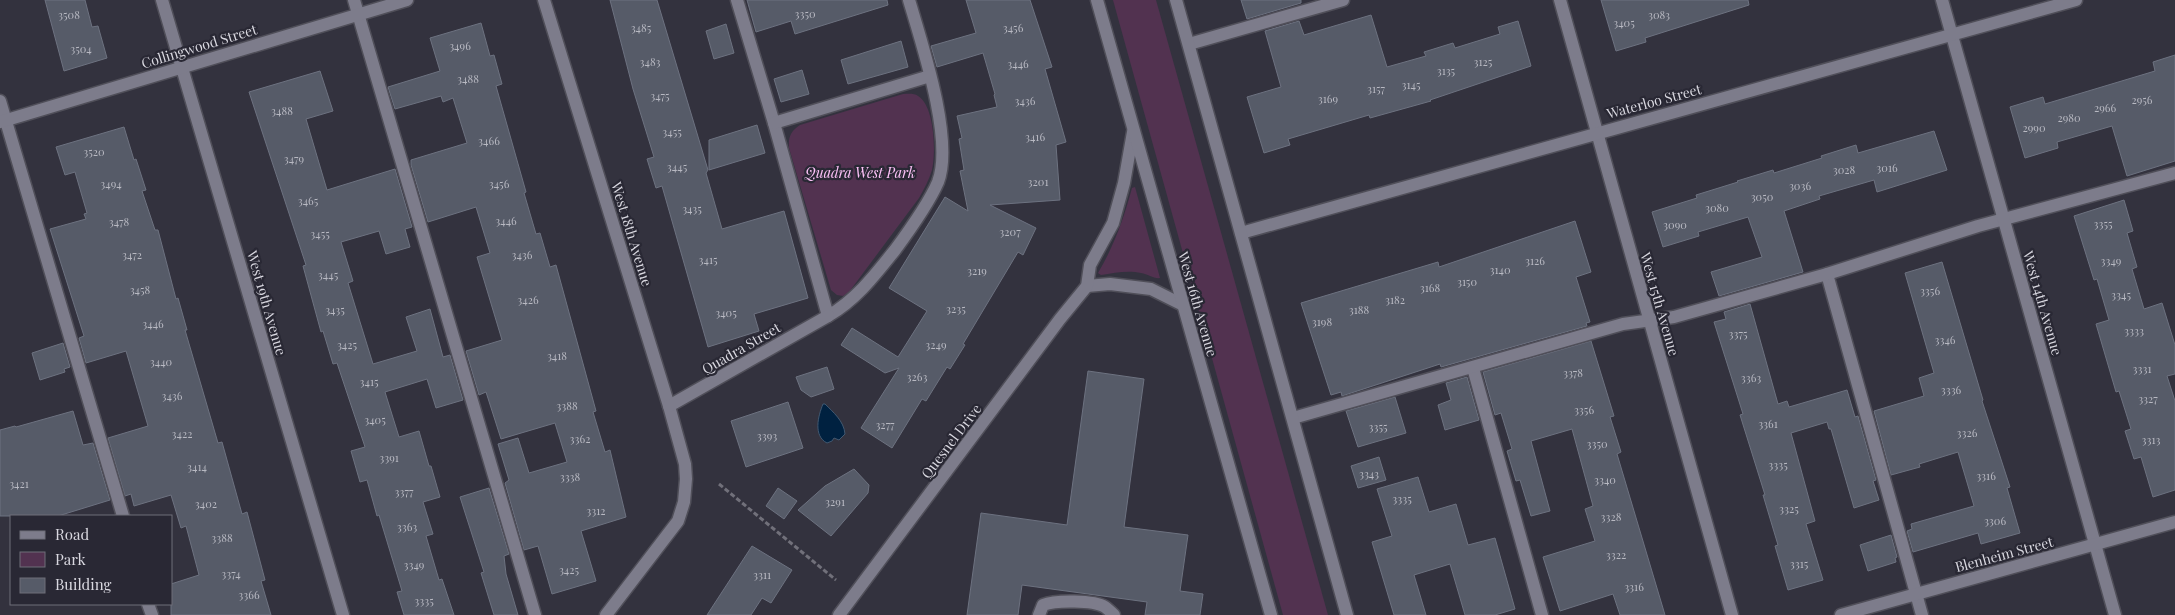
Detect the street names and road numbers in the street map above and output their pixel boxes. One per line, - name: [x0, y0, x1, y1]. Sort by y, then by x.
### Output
- street label: Collingwood Street: [139, 19, 260, 73]
- street label: Waterloo Street: [1604, 79, 1704, 123]
- street label: West 18th Avenue: [607, 179, 657, 288]
- street label: West 19th Avenue: [243, 248, 291, 358]
- street label: West 16th Avenue: [1174, 248, 1222, 359]
- street label: West 14th Avenue: [2019, 248, 2067, 357]
- street label: West 15th Avenue: [1636, 249, 1684, 358]
- street label: Quadra Street: [698, 317, 785, 378]
- street label: Quesnel Drive: [917, 400, 985, 482]
- street label: Blenheim Street: [1953, 532, 2056, 576]

